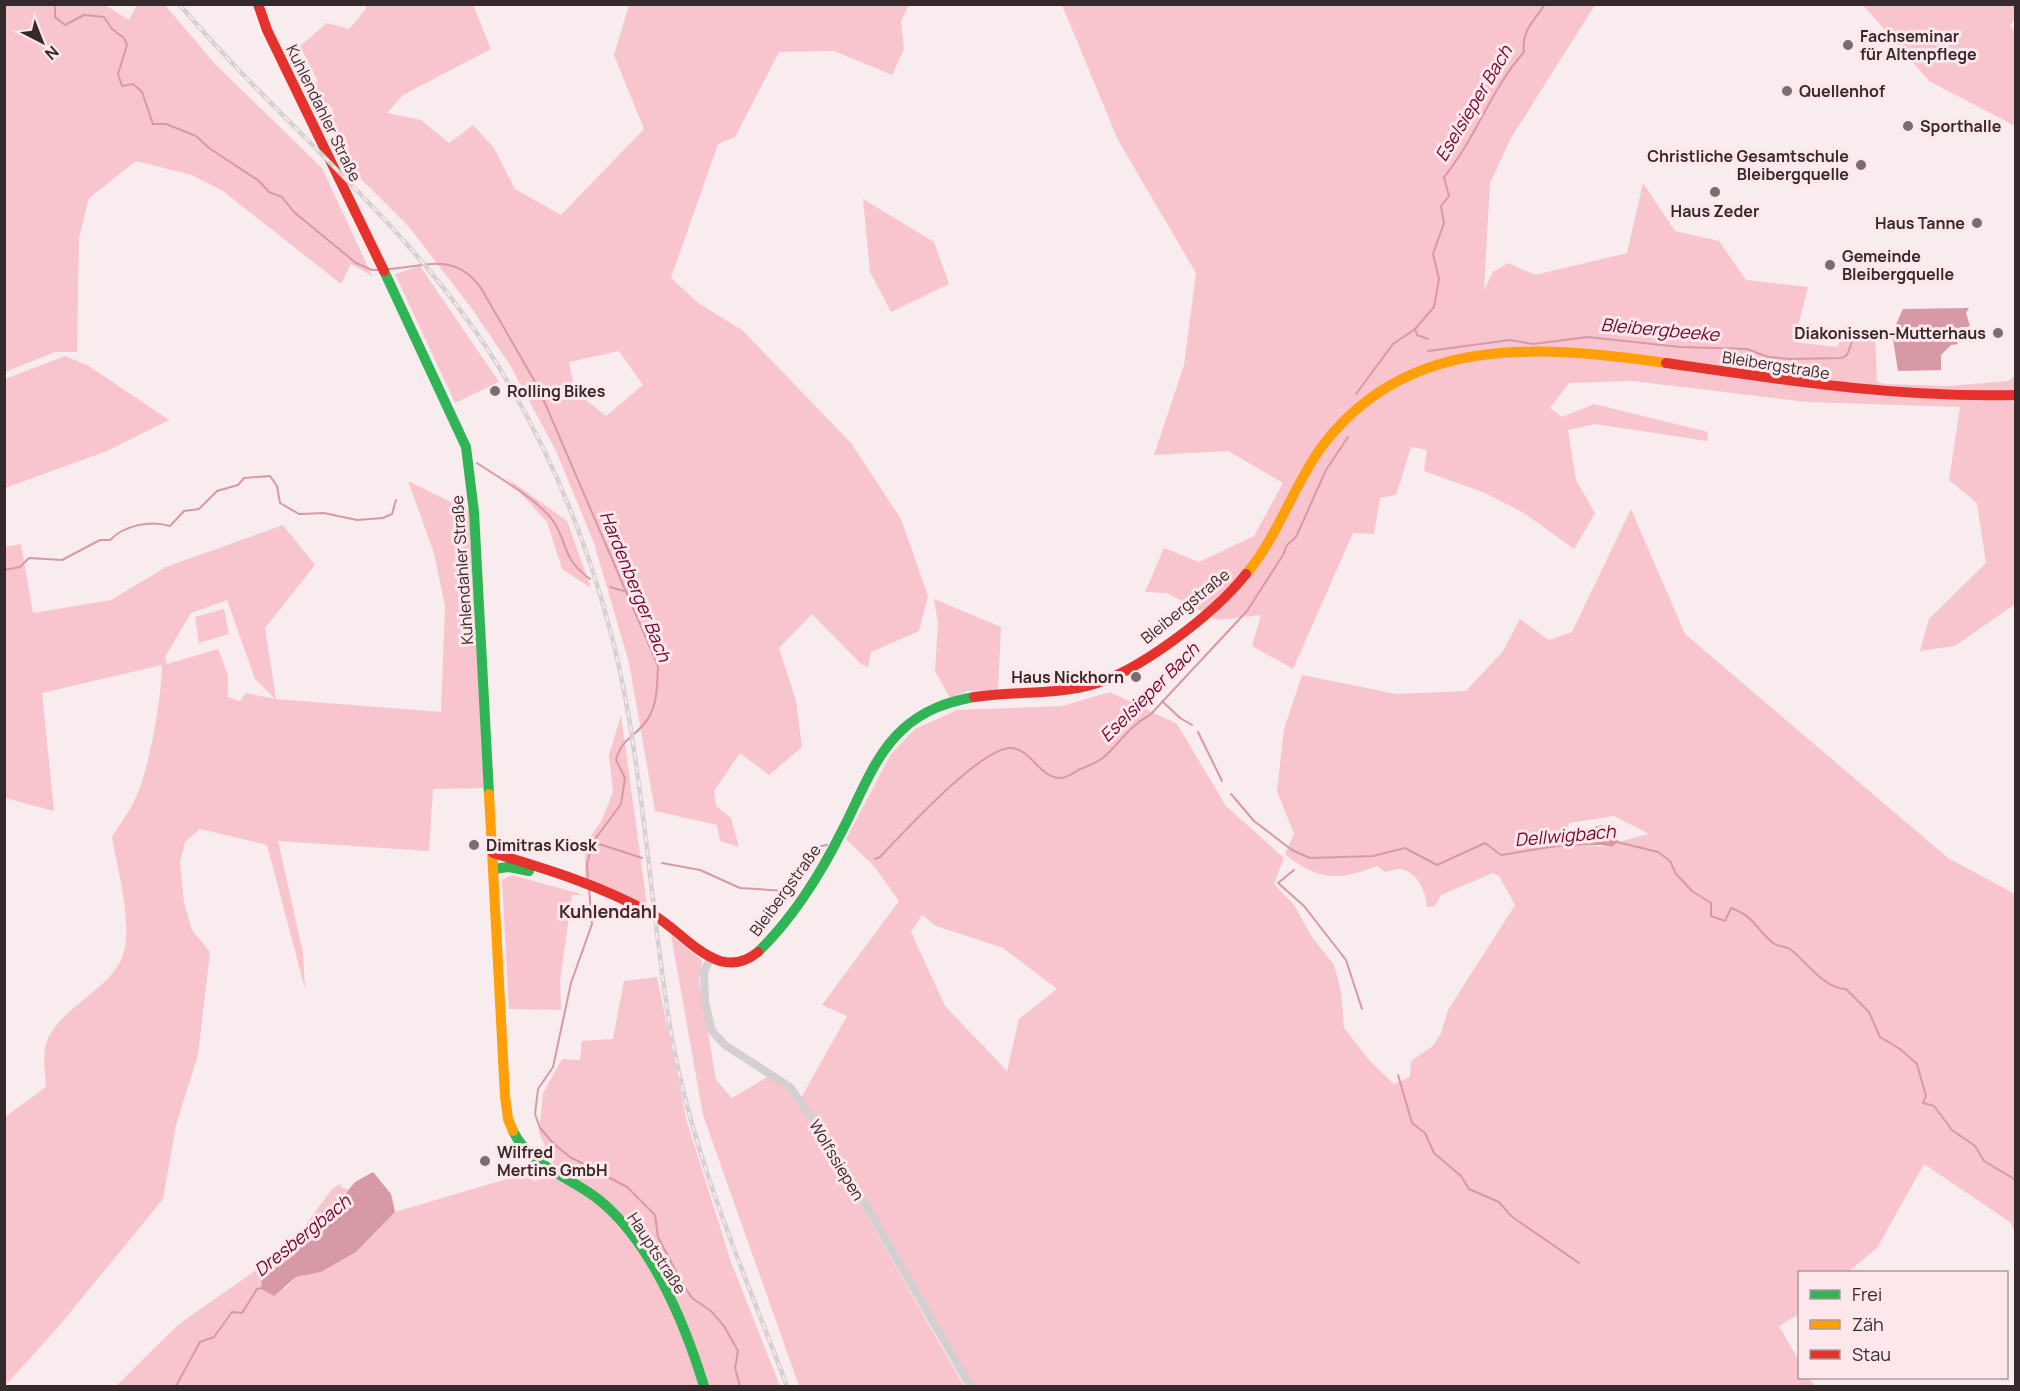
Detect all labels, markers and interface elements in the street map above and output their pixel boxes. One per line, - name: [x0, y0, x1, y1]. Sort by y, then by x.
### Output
- north arrow: [12, 12, 72, 72]
- place label: Fachseminar für Altenpflege: [1860, 25, 1977, 65]
- marker: Fachseminar für Altenpflege: [1841, 38, 1855, 52]
- water label: Eselsieper Bach: [1429, 39, 1518, 165]
- text: N: [40, 41, 64, 65]
- street label: Kuhlendahler Straße: [281, 41, 367, 185]
- place label: Quellenhof: [1799, 80, 1885, 102]
- marker: Quellenhof: [1780, 84, 1794, 98]
- place label: Sporthalle: [1920, 115, 2002, 137]
- marker: Sporthalle: [1901, 119, 1915, 133]
- place label: Christliche Gesamtschule Bleibergquelle: [1647, 145, 1849, 185]
- marker: Christliche Gesamtschule Bleibergquelle: [1854, 158, 1868, 172]
- marker: Haus Zeder: [1708, 185, 1722, 199]
- place label: Haus Zeder: [1671, 200, 1759, 222]
- place label: Haus Tanne: [1875, 212, 1965, 234]
- marker: Haus Tanne: [1970, 216, 1984, 230]
- place label: Gemeinde Bleibergquelle: [1842, 245, 1955, 285]
- marker: Gemeinde Bleibergquelle: [1823, 258, 1837, 272]
- water label: Bleibergbeeke: [1600, 312, 1722, 346]
- place label: Diakonissen-Mutterhaus: [1794, 322, 1986, 344]
- marker: Diakonissen-Mutterhaus: [1991, 326, 2005, 340]
- street label: Bleibergstraße: [1721, 346, 1831, 384]
- place label: Rolling Bikes: [507, 380, 606, 402]
- marker: Rolling Bikes: [488, 384, 502, 398]
- street label: Kuhlendahler Straße: [446, 495, 478, 645]
- water label: Hardenberger Bach: [595, 507, 678, 666]
- street label: Bleibergstraße: [1136, 563, 1234, 649]
- water label: Eselsieper Bach: [1094, 636, 1205, 747]
- place label: Haus Nickhorn: [1011, 666, 1124, 688]
- marker: Haus Nickhorn: [1129, 670, 1143, 684]
- water label: Dellwigbach: [1514, 819, 1618, 851]
- place label: Dimitras Kiosk: [486, 834, 597, 856]
- marker: Dimitras Kiosk: [467, 838, 481, 852]
- street label: Bleibergstraße: [744, 840, 826, 940]
- district label: Kuhlendahl: [559, 899, 657, 923]
- street label: Wolfssiepen: [804, 1115, 870, 1205]
- place label: Wilfred Mertins GmbH: [497, 1141, 607, 1181]
- marker: Wilfred Mertins GmbH: [478, 1154, 492, 1168]
- water label: Dresbergbach: [249, 1188, 356, 1281]
- street label: Hauptstraße: [622, 1208, 692, 1298]
- legend: [1798, 1271, 2008, 1379]
- text: Frei: [1852, 1282, 1882, 1306]
- text: Zäh: [1852, 1312, 1884, 1336]
- text: Stau: [1852, 1342, 1891, 1366]

